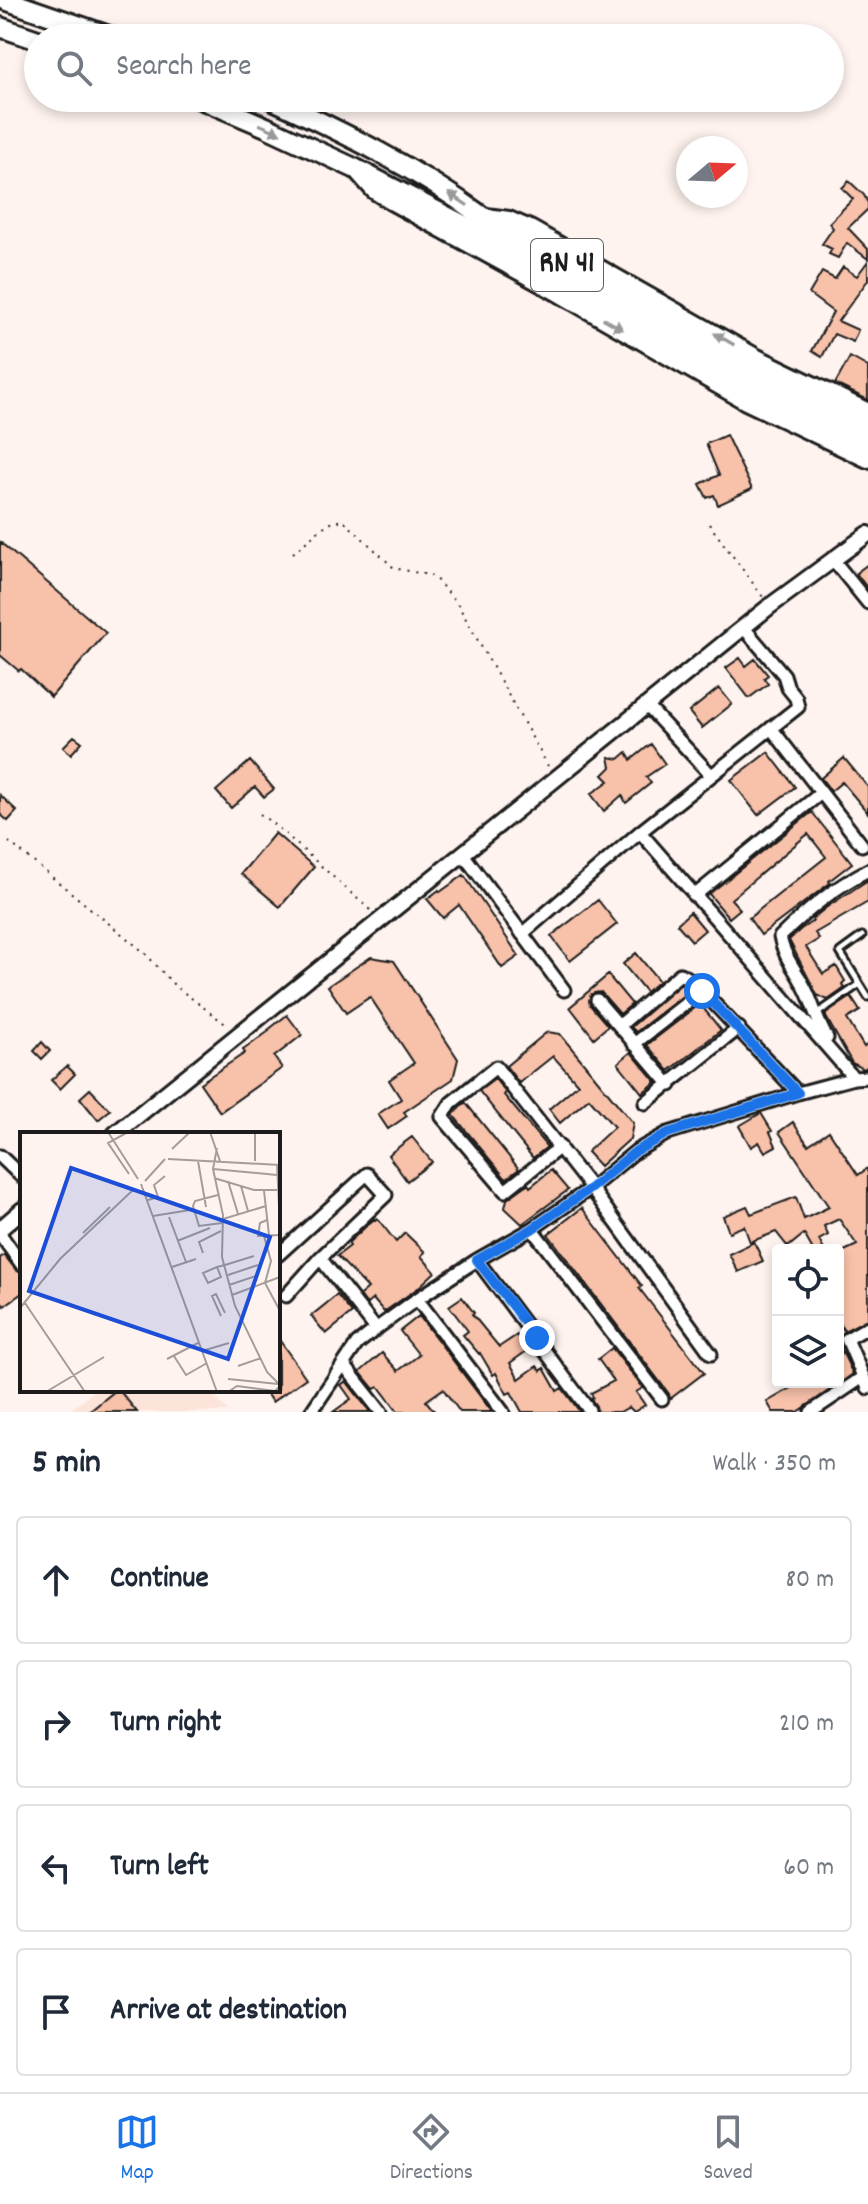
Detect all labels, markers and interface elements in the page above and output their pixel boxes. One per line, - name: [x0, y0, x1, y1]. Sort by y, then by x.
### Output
- search box: [24, 24, 844, 112]
- icon: search: [52, 46, 96, 90]
- text: Search here: [116, 47, 252, 90]
- one-way arrow: [258, 122, 281, 135]
- north arrow: [676, 136, 748, 208]
- one-way arrow: [447, 192, 468, 207]
- road number: RN 41: [531, 239, 603, 291]
- one-way arrow: [602, 317, 624, 331]
- one-way arrow: [713, 332, 735, 346]
- route start: [684, 973, 720, 1009]
- inset map: [20, 1132, 280, 1392]
- map controls: [772, 1244, 844, 1388]
- button: locate: [772, 1244, 844, 1316]
- button: layers: [772, 1316, 844, 1388]
- route end: [519, 1320, 555, 1356]
- text: 5 min: [32, 1440, 101, 1489]
- text: Walk · 350 m: [713, 1446, 836, 1483]
- icon: ahead: [34, 1558, 78, 1602]
- text: Continue: [110, 1559, 209, 1602]
- text: 80 m: [786, 1562, 834, 1599]
- icon: right: [34, 1702, 78, 1746]
- text: Turn right: [110, 1703, 221, 1746]
- text: 210 m: [779, 1706, 834, 1743]
- icon: left: [34, 1846, 78, 1890]
- text: Turn left: [110, 1847, 209, 1890]
- text: 60 m: [783, 1850, 834, 1887]
- icon: arrive: [34, 1990, 78, 2034]
- text: Arrive at destination: [110, 1991, 347, 2034]
- tab: Map: [115, 2110, 159, 2189]
- tab: Directions: [390, 2110, 473, 2189]
- tab: Saved: [704, 2110, 753, 2189]

